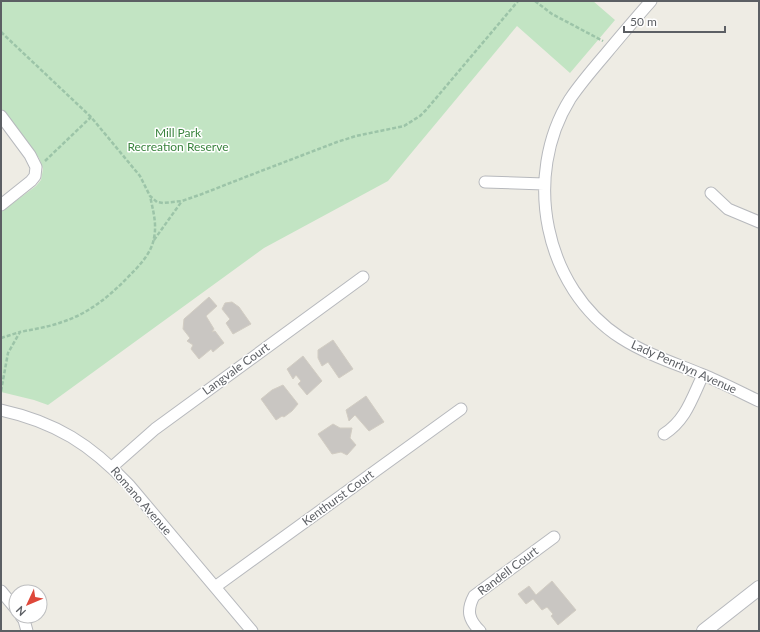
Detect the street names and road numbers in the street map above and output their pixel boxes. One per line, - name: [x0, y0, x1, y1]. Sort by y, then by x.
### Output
- street label: Lady Penrhyn Avenue: [629, 337, 739, 397]
- street label: Langvale Court: [199, 339, 273, 398]
- street label: Romano Avenue: [108, 463, 175, 538]
- street label: Kenthurst Court: [299, 466, 377, 529]
- street label: Randell Court: [474, 543, 541, 598]

